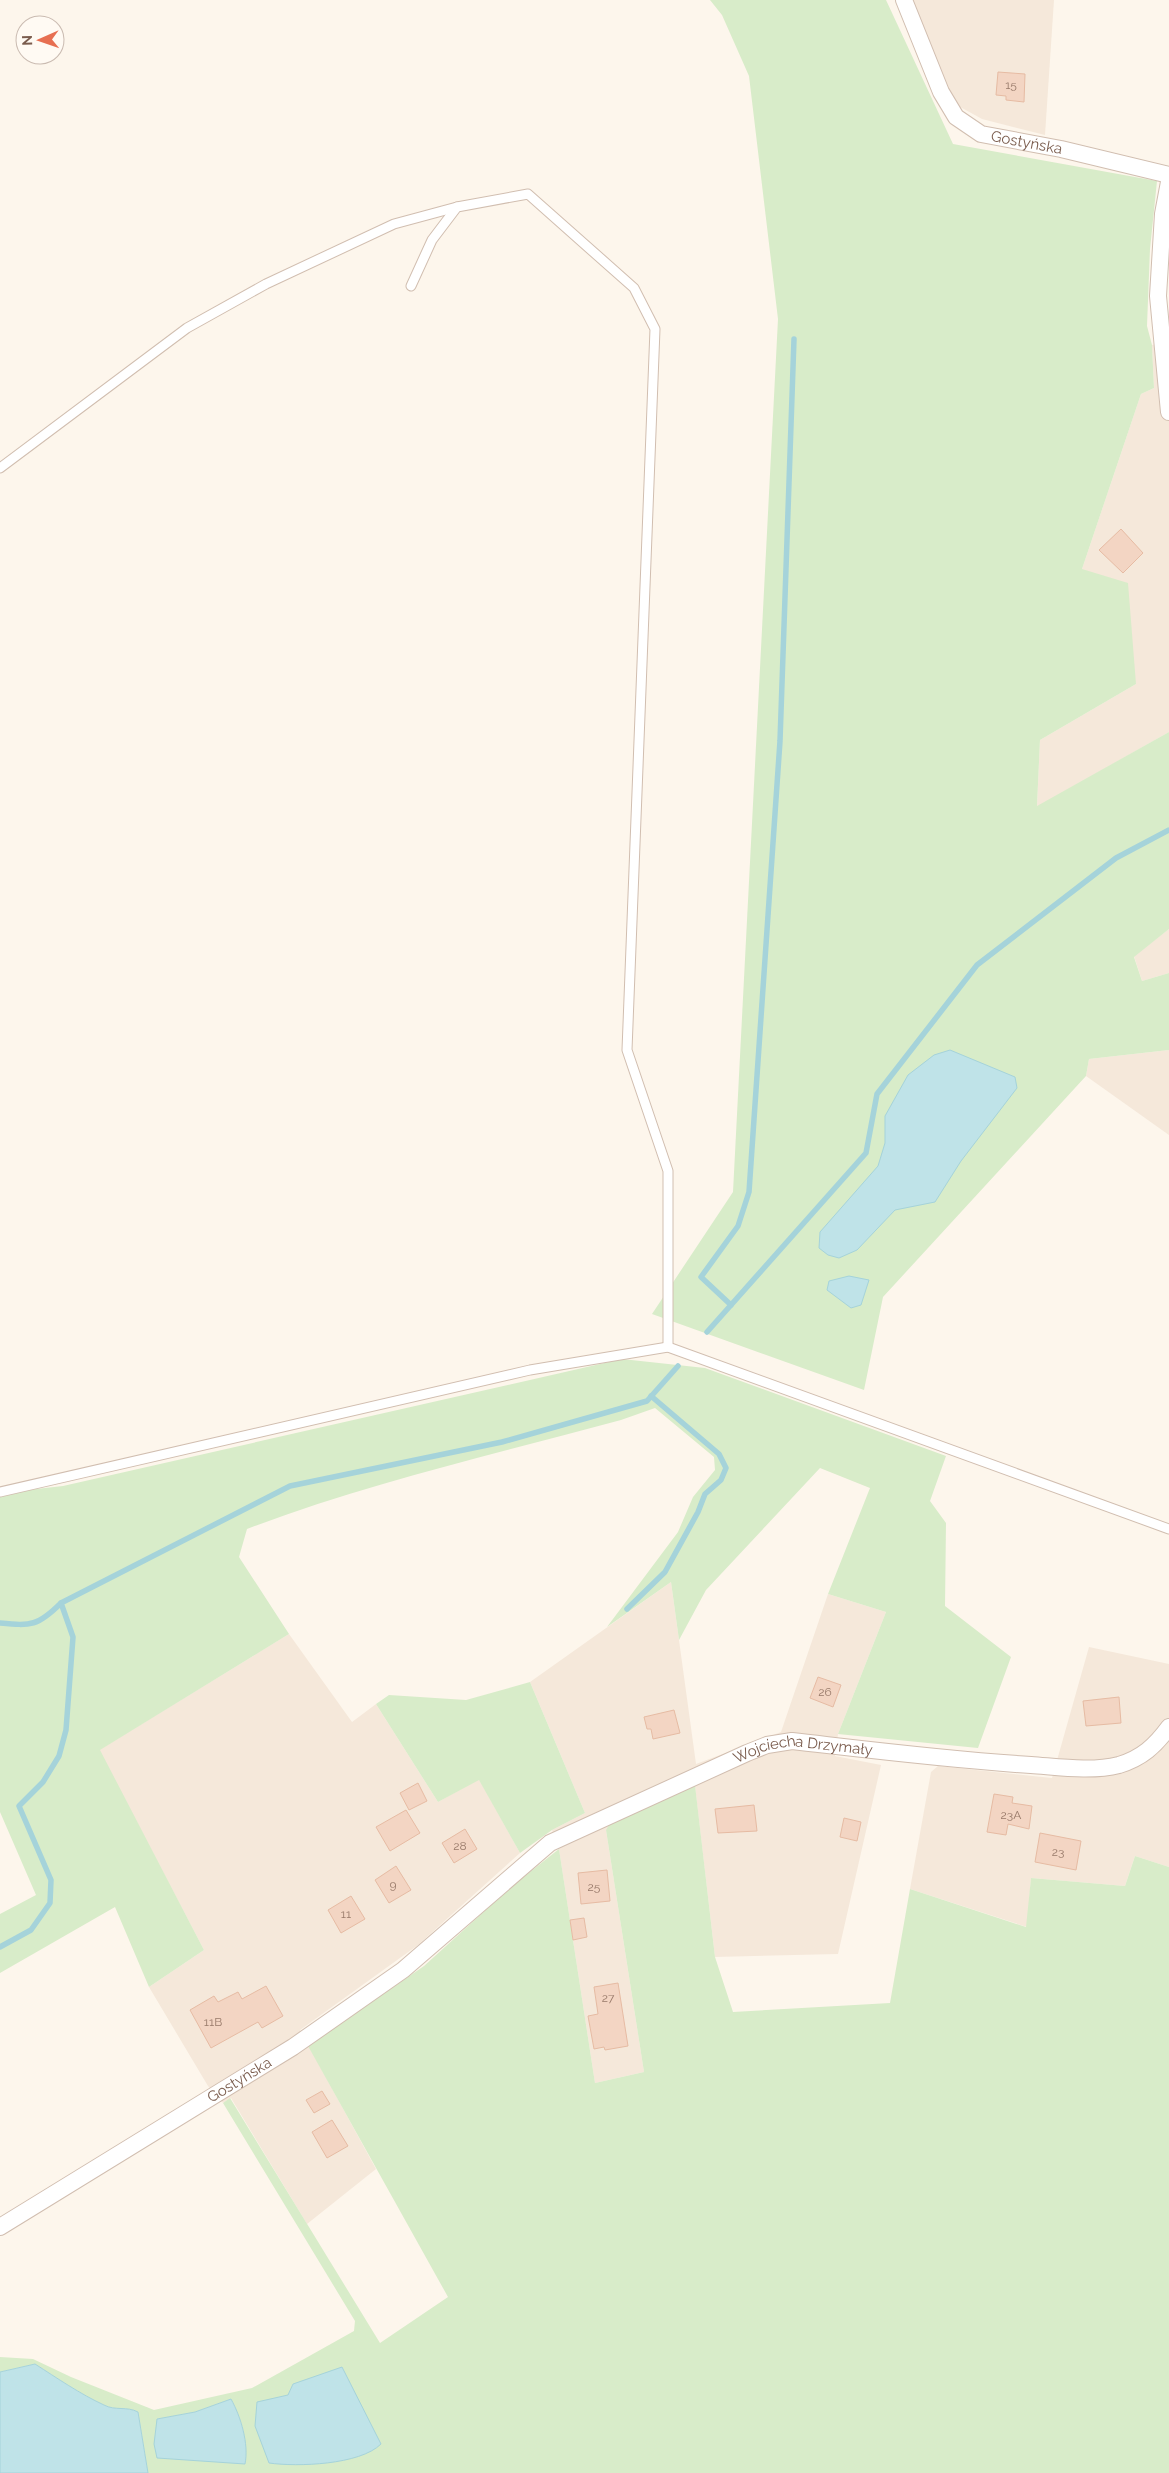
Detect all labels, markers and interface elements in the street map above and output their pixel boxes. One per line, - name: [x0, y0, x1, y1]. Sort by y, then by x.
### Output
- north arrow: [15, 15, 65, 65]
- text: N: [19, 35, 35, 46]
- house number: 15: [1005, 78, 1017, 92]
- street label: Gostyńska: [990, 127, 1064, 158]
- house number: 26: [818, 1685, 832, 1699]
- street label: Wojciecha Drzymały: [730, 1732, 874, 1767]
- house number: 23A: [1001, 1808, 1021, 1822]
- house number: 28: [453, 1839, 467, 1853]
- house number: 23: [1052, 1845, 1064, 1859]
- house number: 9: [389, 1878, 397, 1892]
- house number: 25: [588, 1880, 601, 1894]
- house number: 11: [341, 1907, 351, 1921]
- house number: 27: [602, 1991, 615, 2005]
- house number: 11B: [204, 2015, 222, 2029]
- street label: Gostyńska: [204, 2053, 275, 2106]

